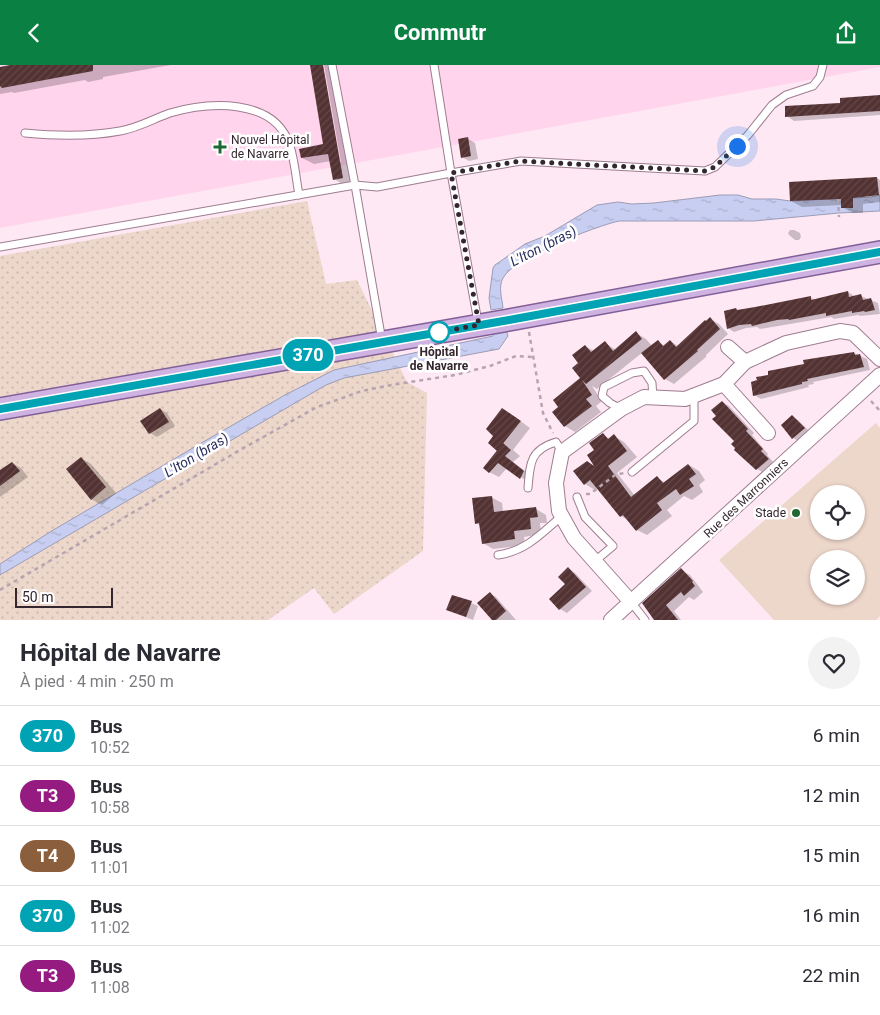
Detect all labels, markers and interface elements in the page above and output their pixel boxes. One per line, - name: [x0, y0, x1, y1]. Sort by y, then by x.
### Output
- icon: back: [20, 19, 48, 47]
- icon: share: [832, 19, 860, 47]
- text: Commutr: [394, 20, 486, 45]
- place label: Nouvel Hôpital de Navarre: [231, 133, 309, 161]
- your location: [725, 134, 750, 159]
- marker: Nouvel Hôpital de Navarre: [213, 140, 227, 154]
- water label: L'Iton (bras): [507, 223, 579, 270]
- marker: Hôpital de Navarre: [428, 321, 450, 343]
- line badge: 370: [279, 339, 337, 371]
- text: 370: [293, 344, 323, 365]
- place label: Hôpital de Navarre: [410, 345, 469, 373]
- water label: L'Iton (bras): [161, 430, 232, 481]
- street label: Rue des Marronniers: [701, 455, 791, 541]
- map controls: [810, 485, 865, 605]
- button: locate: [810, 485, 865, 540]
- place label: Stade: [755, 506, 786, 520]
- marker: Stade: [790, 507, 802, 519]
- button: layers: [810, 550, 865, 605]
- scale bar: [15, 585, 112, 608]
- text: 50 m: [22, 589, 54, 605]
- button: heart: [808, 637, 860, 689]
- text: Hôpital de Navarre: [20, 639, 221, 667]
- text: À pied · 4 min · 250 m: [20, 672, 174, 691]
- text: Bus: [90, 715, 123, 738]
- text: 6 min: [813, 724, 860, 747]
- text: 370: [32, 725, 63, 746]
- text: 10:52: [90, 738, 130, 757]
- text: Bus: [90, 775, 123, 798]
- text: 12 min: [802, 784, 860, 807]
- text: T3: [37, 785, 58, 806]
- text: 10:58: [90, 798, 130, 817]
- text: Bus: [90, 835, 123, 858]
- text: 15 min: [802, 844, 860, 867]
- text: T4: [37, 845, 58, 866]
- text: 11:01: [90, 858, 130, 877]
- text: Bus: [90, 895, 123, 918]
- text: 16 min: [802, 904, 860, 927]
- text: 370: [32, 905, 63, 926]
- text: 11:02: [90, 918, 130, 937]
- text: Bus: [90, 955, 123, 978]
- text: 22 min: [802, 964, 860, 987]
- text: T3: [37, 965, 58, 986]
- text: 11:08: [90, 978, 130, 997]

